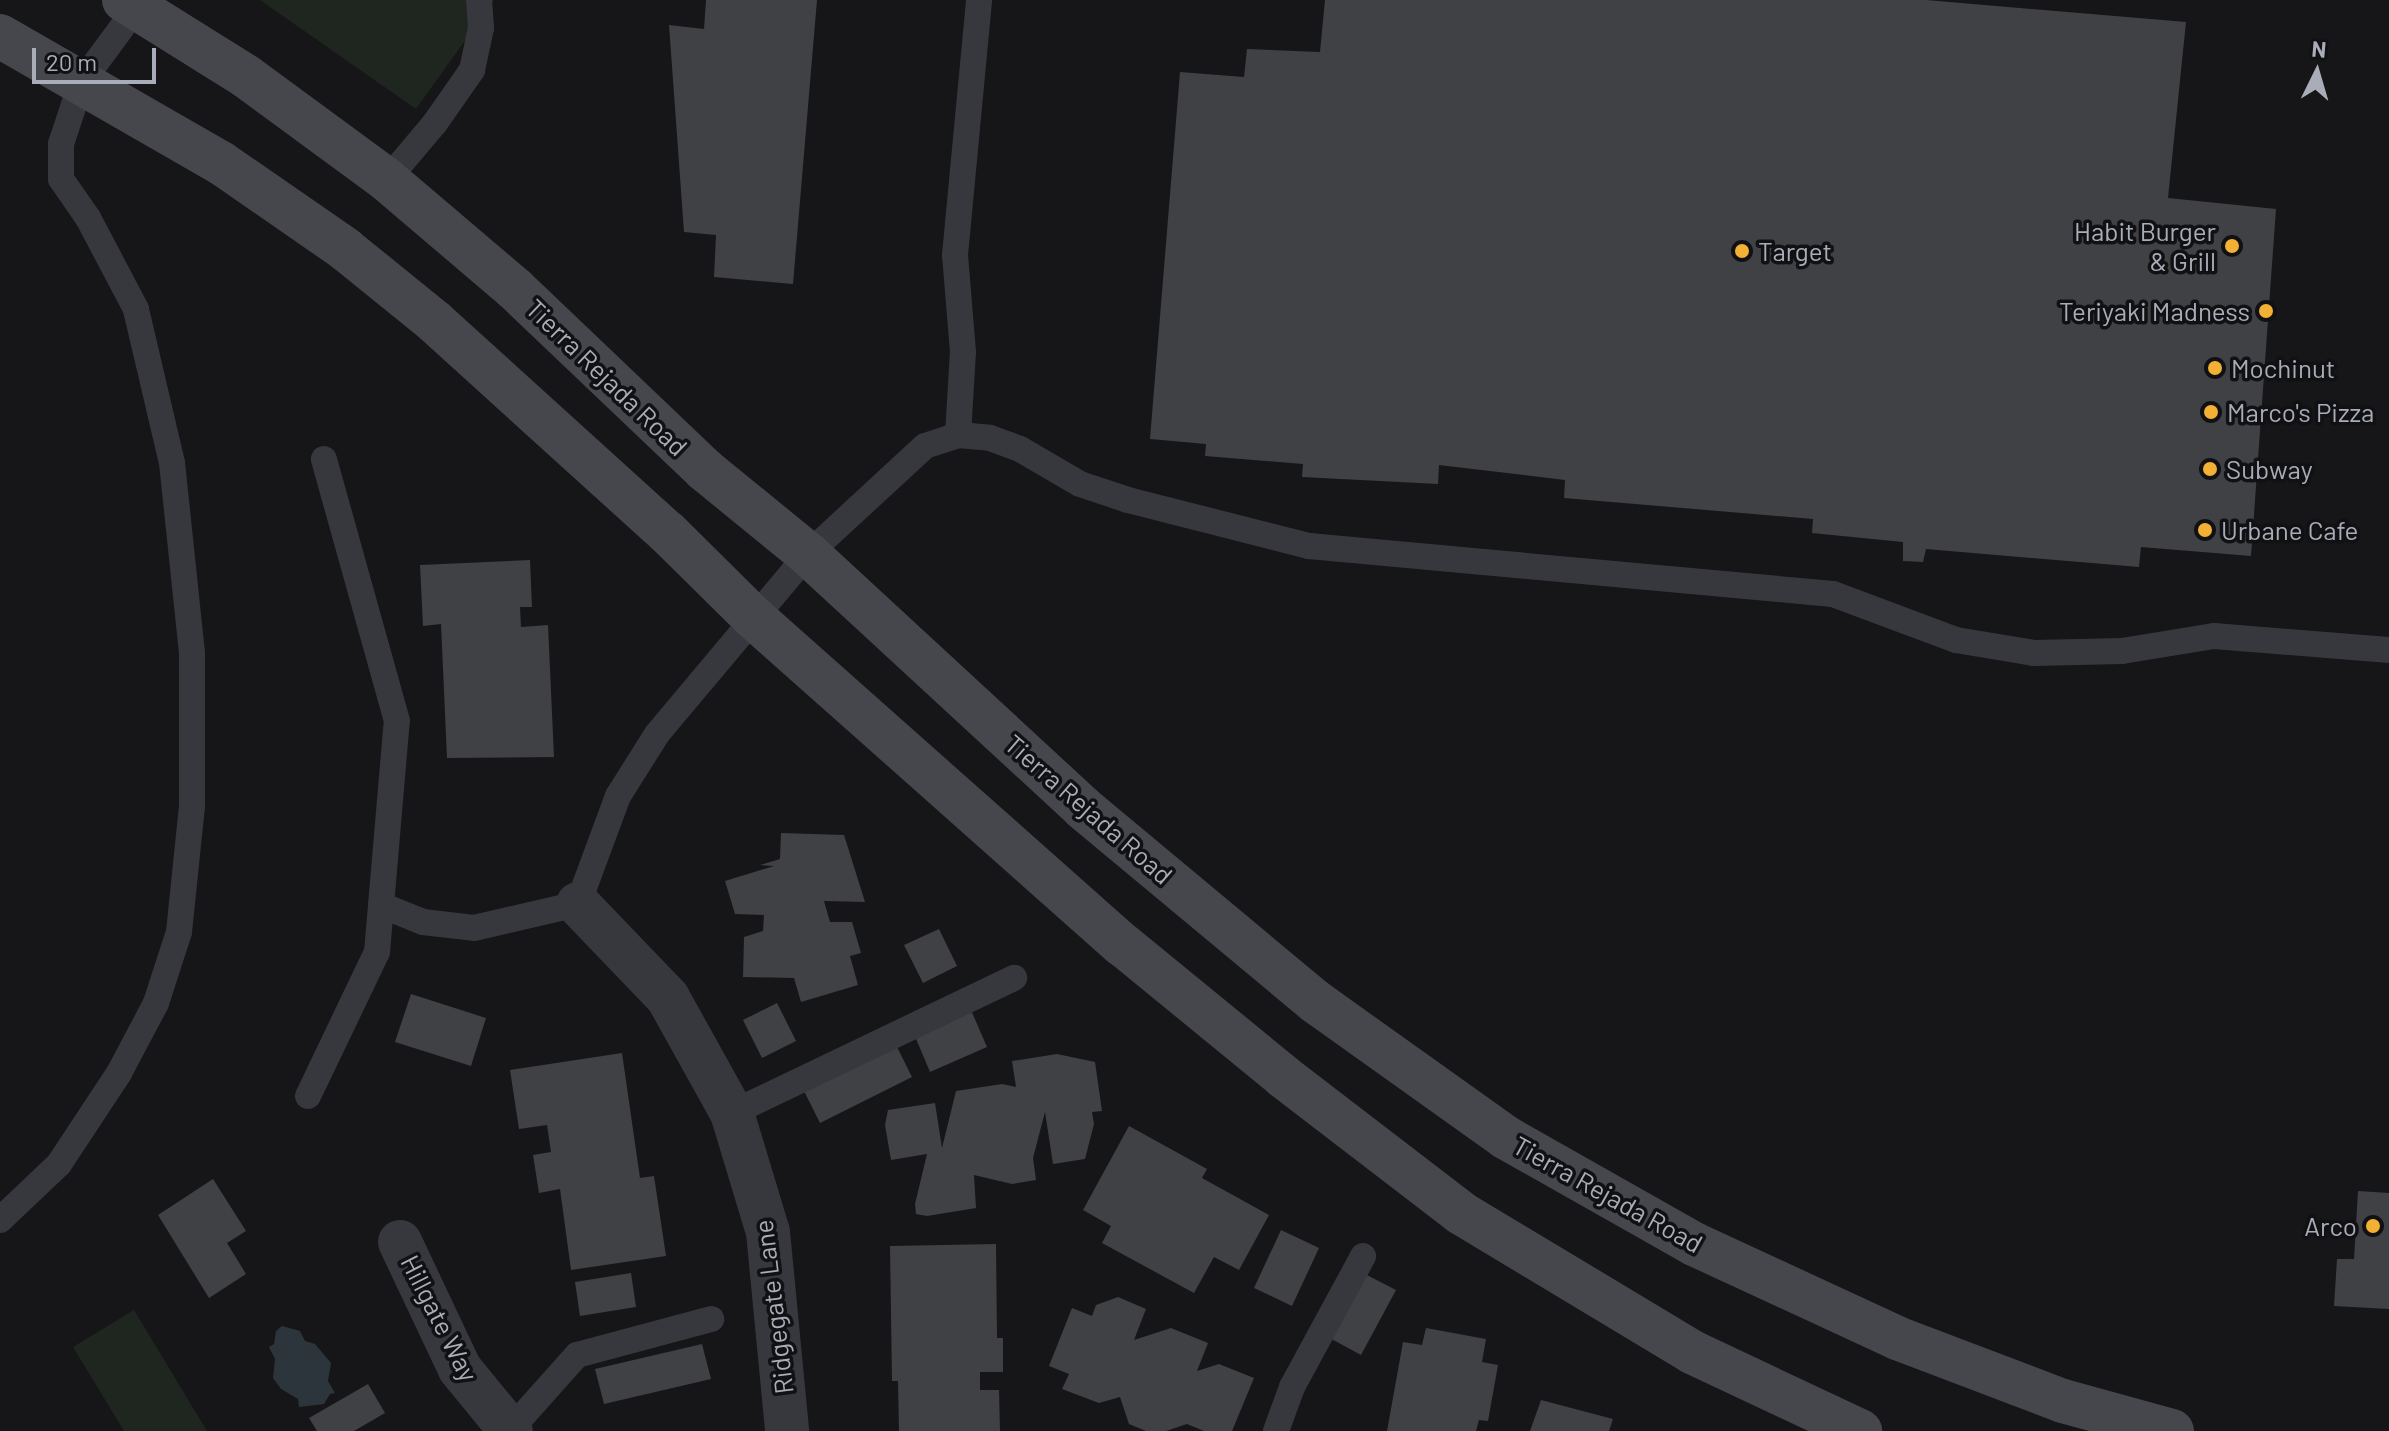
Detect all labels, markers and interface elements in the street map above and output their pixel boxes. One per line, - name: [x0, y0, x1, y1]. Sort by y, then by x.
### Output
- scale bar: [36, 32, 160, 82]
- north arrow: [2277, 32, 2357, 112]
- text: N: [2311, 35, 2328, 62]
- text: 20 m: [46, 47, 97, 76]
- place label: Habit Burger & Grill: [2074, 215, 2216, 276]
- place label: Target: [1758, 235, 1832, 267]
- marker: Habit Burger & Grill: [2223, 237, 2241, 255]
- marker: Target: [1733, 242, 1751, 260]
- street label: Tierra Rejada Road: [520, 292, 694, 462]
- place label: Teriyaki Madness: [2059, 295, 2250, 327]
- marker: Teriyaki Madness: [2257, 302, 2275, 320]
- place label: Mochinut: [2231, 352, 2335, 384]
- marker: Mochinut: [2206, 359, 2224, 377]
- place label: Marco's Pizza: [2227, 396, 2374, 428]
- marker: Marco's Pizza: [2202, 403, 2220, 421]
- place label: Subway: [2226, 453, 2313, 485]
- marker: Subway: [2201, 460, 2219, 478]
- place label: Urbane Cafe: [2221, 514, 2358, 546]
- marker: Urbane Cafe: [2196, 521, 2214, 539]
- street label: Tierra Rejada Road: [999, 728, 1179, 890]
- street label: Tierra Rejada Road: [1508, 1129, 1708, 1259]
- place label: Arco: [2304, 1210, 2357, 1242]
- marker: Arco: [2364, 1217, 2382, 1235]
- street label: Ridgegate Lane: [747, 1218, 799, 1396]
- street label: Hillgate Way: [395, 1250, 485, 1386]

